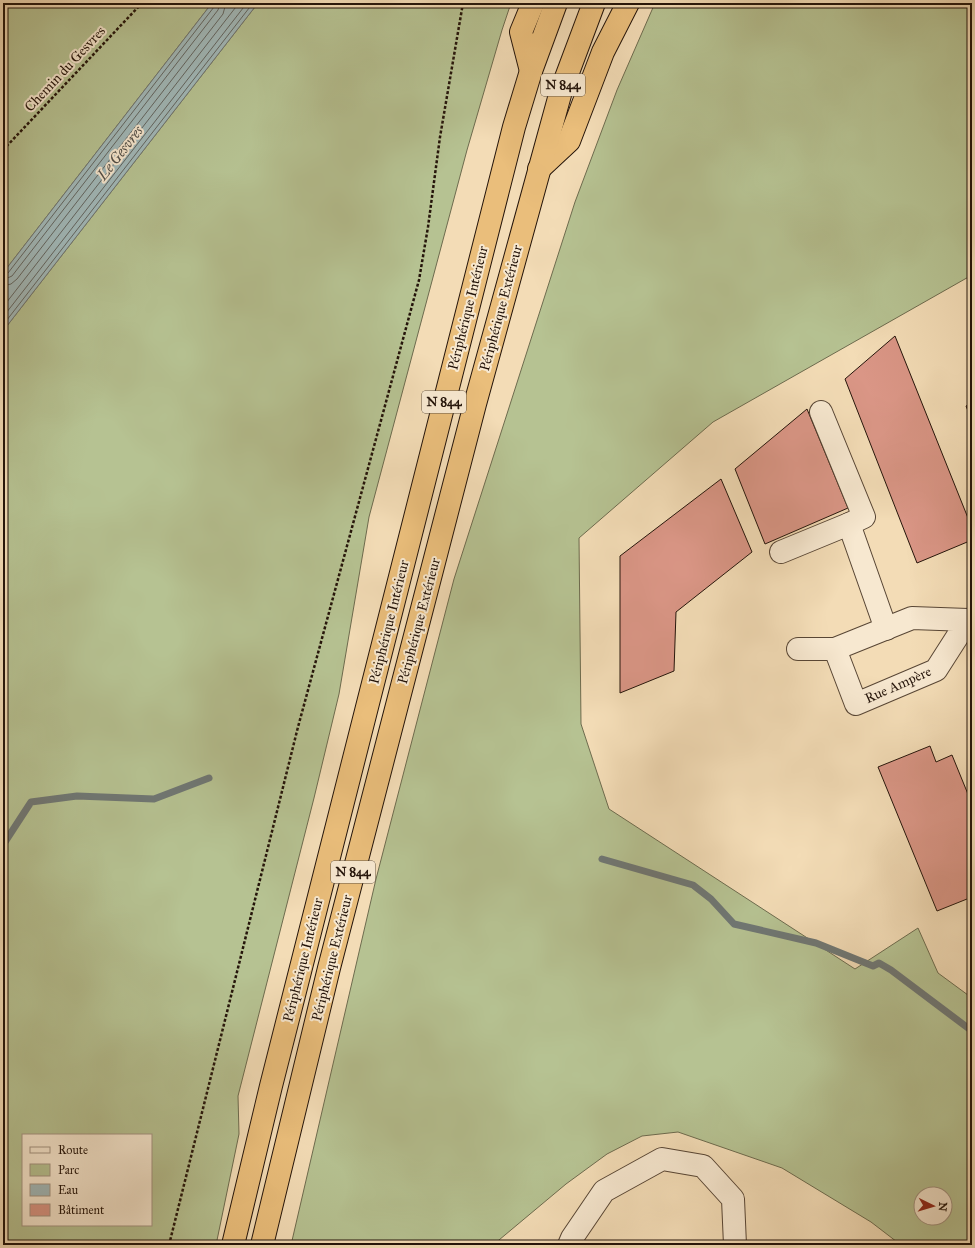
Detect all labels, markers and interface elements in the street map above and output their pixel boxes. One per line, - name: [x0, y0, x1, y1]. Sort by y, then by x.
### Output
- street label: Chemin du Gesvres: [21, 23, 109, 115]
- road number: N 844: [541, 74, 585, 96]
- water label: Le Gesvres: [93, 122, 147, 185]
- street label: Périphérique Extérieur: [476, 242, 527, 373]
- street label: Périphérique Intérieur: [444, 244, 493, 372]
- road number: N 844: [422, 391, 466, 413]
- street label: Périphérique Extérieur: [394, 555, 445, 686]
- street label: Périphérique Intérieur: [365, 558, 414, 686]
- street label: Rue Ampère: [862, 663, 934, 707]
- road number: N 844: [331, 861, 375, 883]
- street label: Périphérique Extérieur: [308, 892, 357, 1023]
- street label: Périphérique Intérieur: [279, 896, 328, 1024]
- legend: [22, 1134, 152, 1226]
- text: Route: [58, 1143, 88, 1157]
- text: Parc: [58, 1163, 79, 1177]
- text: Eau: [58, 1183, 79, 1197]
- north arrow: [913, 1186, 953, 1226]
- text: N: [936, 1202, 949, 1213]
- text: Bâtiment: [58, 1203, 105, 1217]

